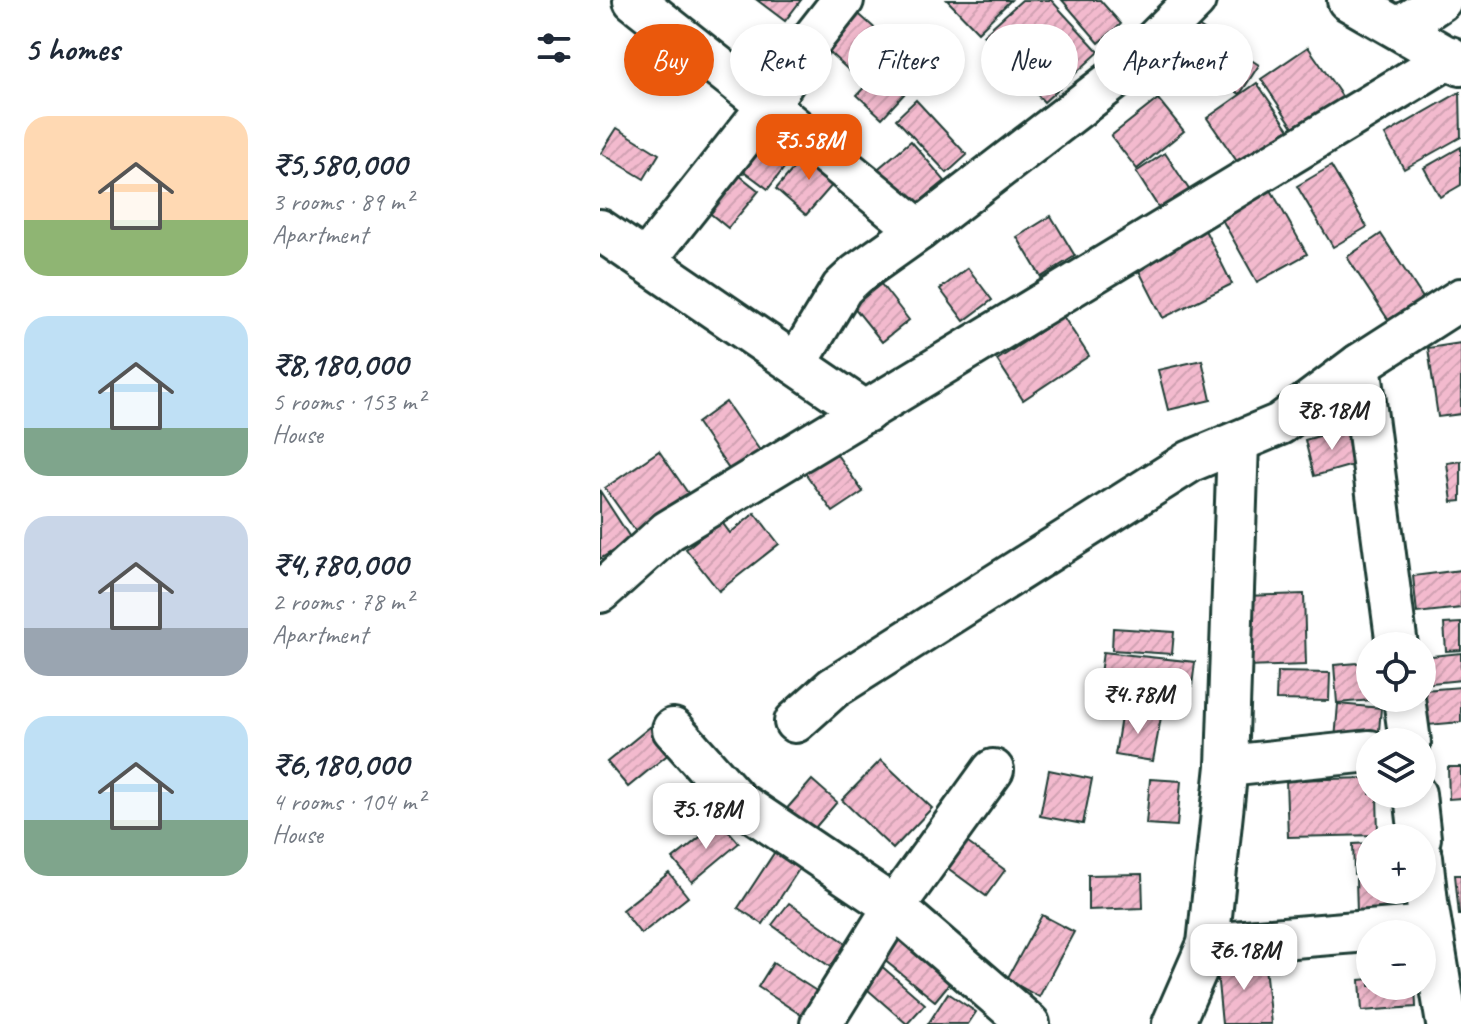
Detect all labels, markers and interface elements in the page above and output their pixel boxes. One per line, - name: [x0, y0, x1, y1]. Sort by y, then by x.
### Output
- chip: Buy: [624, 24, 714, 96]
- chip: Rent: [730, 24, 832, 96]
- chip: Filters: [848, 24, 965, 96]
- chip: New: [981, 24, 1078, 96]
- chip: Apartment: [1094, 24, 1253, 96]
- icon: filters: [532, 26, 576, 70]
- text: 5 homes: [24, 27, 119, 70]
- pin: ₹5.58M: [744, 114, 874, 182]
- text: ₹5.58M: [774, 123, 844, 156]
- text: ₹5,580,000: [272, 142, 407, 185]
- icon: home: [88, 148, 184, 244]
- text: 3 rooms · 89 m²: [272, 185, 413, 218]
- text: Apartment: [272, 218, 368, 251]
- text: ₹8,180,000: [272, 342, 408, 385]
- icon: home: [88, 348, 184, 444]
- pin: ₹8.18M: [1267, 384, 1397, 452]
- text: 5 rooms · 153 m²: [272, 385, 424, 418]
- text: ₹8.18M: [1297, 393, 1367, 426]
- text: House: [272, 418, 323, 451]
- text: ₹4,780,000: [272, 542, 408, 585]
- icon: home: [88, 548, 184, 644]
- text: 2 rooms · 78 m²: [272, 585, 413, 618]
- text: Apartment: [272, 618, 368, 651]
- map controls: [1356, 632, 1436, 1000]
- button: locate: [1356, 632, 1436, 712]
- pin: ₹4.78M: [1073, 668, 1203, 736]
- text: ₹4.78M: [1103, 677, 1173, 710]
- button: layers: [1356, 728, 1436, 808]
- text: ₹6,180,000: [272, 742, 409, 785]
- icon: home: [88, 748, 184, 844]
- pin: ₹5.18M: [641, 783, 771, 851]
- text: 4 rooms · 104 m²: [272, 785, 424, 818]
- text: ₹5.18M: [671, 792, 741, 825]
- text: House: [272, 818, 323, 851]
- button: +: [1356, 824, 1436, 904]
- button: −: [1356, 920, 1436, 1000]
- pin: ₹6.18M: [1179, 924, 1309, 992]
- text: ₹6.18M: [1208, 933, 1280, 966]

